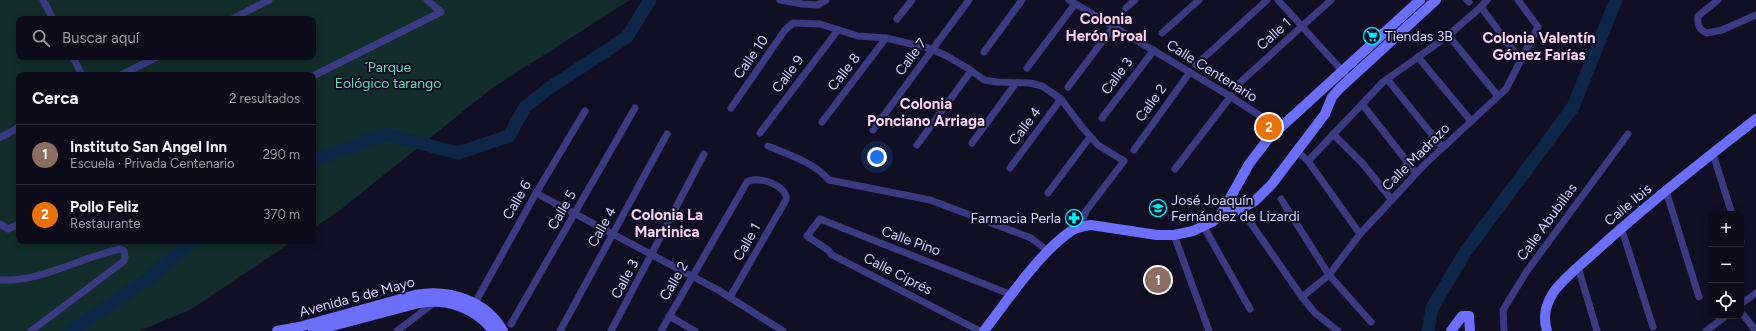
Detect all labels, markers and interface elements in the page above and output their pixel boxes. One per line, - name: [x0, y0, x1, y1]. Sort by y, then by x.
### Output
- district label: Colonia Herón Proal: [1065, 10, 1147, 45]
- street label: Calle 1: [1253, 14, 1295, 54]
- search box: [16, 16, 316, 60]
- supermarket icon: Tiendas 3B: [1362, 26, 1382, 46]
- icon: search: [30, 27, 52, 49]
- place label: Tiendas 3B: [1385, 28, 1453, 45]
- text: Buscar aquí: [62, 29, 139, 47]
- district label: Colonia Valentín Gómez Farías: [1482, 29, 1596, 64]
- street label: Calle 10: [730, 32, 772, 82]
- street label: Calle 7: [892, 35, 931, 79]
- street label: Calle Centenario: [1163, 36, 1261, 106]
- street label: Calle 8: [824, 50, 864, 94]
- street label: Calle 9: [768, 52, 808, 96]
- street label: Calle 3: [1098, 54, 1136, 98]
- park label: ´Parque Eológico tarango: [335, 59, 441, 92]
- street label: Calle 2: [1132, 81, 1170, 125]
- text: Cerca: [32, 88, 79, 108]
- text: 2 resultados: [229, 91, 300, 106]
- district label: Colonia Ponciano Arriaga: [867, 95, 985, 130]
- street label: Calle 4: [1005, 103, 1045, 148]
- pin: 2: [1256, 112, 1282, 142]
- street label: Calle Madrazo: [1379, 120, 1453, 194]
- text: Instituto San Angel Inn: [70, 138, 227, 156]
- text: 1: [42, 147, 48, 162]
- text: 290 m: [263, 147, 300, 162]
- your location: [867, 147, 887, 167]
- text: Escuela · Privada Centenario: [70, 156, 234, 171]
- street label: Calle 6: [499, 177, 535, 223]
- street label: Calle Abubillas: [1513, 180, 1581, 264]
- street label: Calle Ibis: [1601, 180, 1655, 230]
- street label: Calle 5: [544, 187, 580, 233]
- place label: José Joaquín Fernández de Lizardi: [1171, 192, 1300, 225]
- text: Pollo Feliz: [70, 198, 139, 216]
- school or university icon: José Joaquín Fernández de Lizardi: [1148, 198, 1168, 218]
- street label: Calle 4: [584, 204, 620, 250]
- district label: Colonia La Martinica: [631, 206, 703, 241]
- text: 2: [41, 207, 49, 222]
- text: 370 m: [263, 207, 300, 222]
- pharmacy icon: Farmacia Perla: [1064, 208, 1084, 228]
- place label: Farmacia Perla: [971, 210, 1061, 227]
- map controls: [1708, 211, 1744, 319]
- button: +: [1708, 211, 1744, 247]
- text: Restaurante: [70, 216, 140, 231]
- street label: Calle 1: [730, 220, 764, 264]
- street label: Calle Pino: [879, 222, 943, 260]
- button: −: [1708, 247, 1744, 283]
- street label: Calle Ciprés: [861, 249, 935, 299]
- street label: Calle 3: [608, 256, 642, 302]
- street label: Calle 2: [656, 258, 692, 304]
- pin: 1: [1145, 265, 1171, 295]
- street label: Avenida 5 de Mayo: [297, 273, 417, 321]
- button: locate: [1708, 283, 1744, 319]

